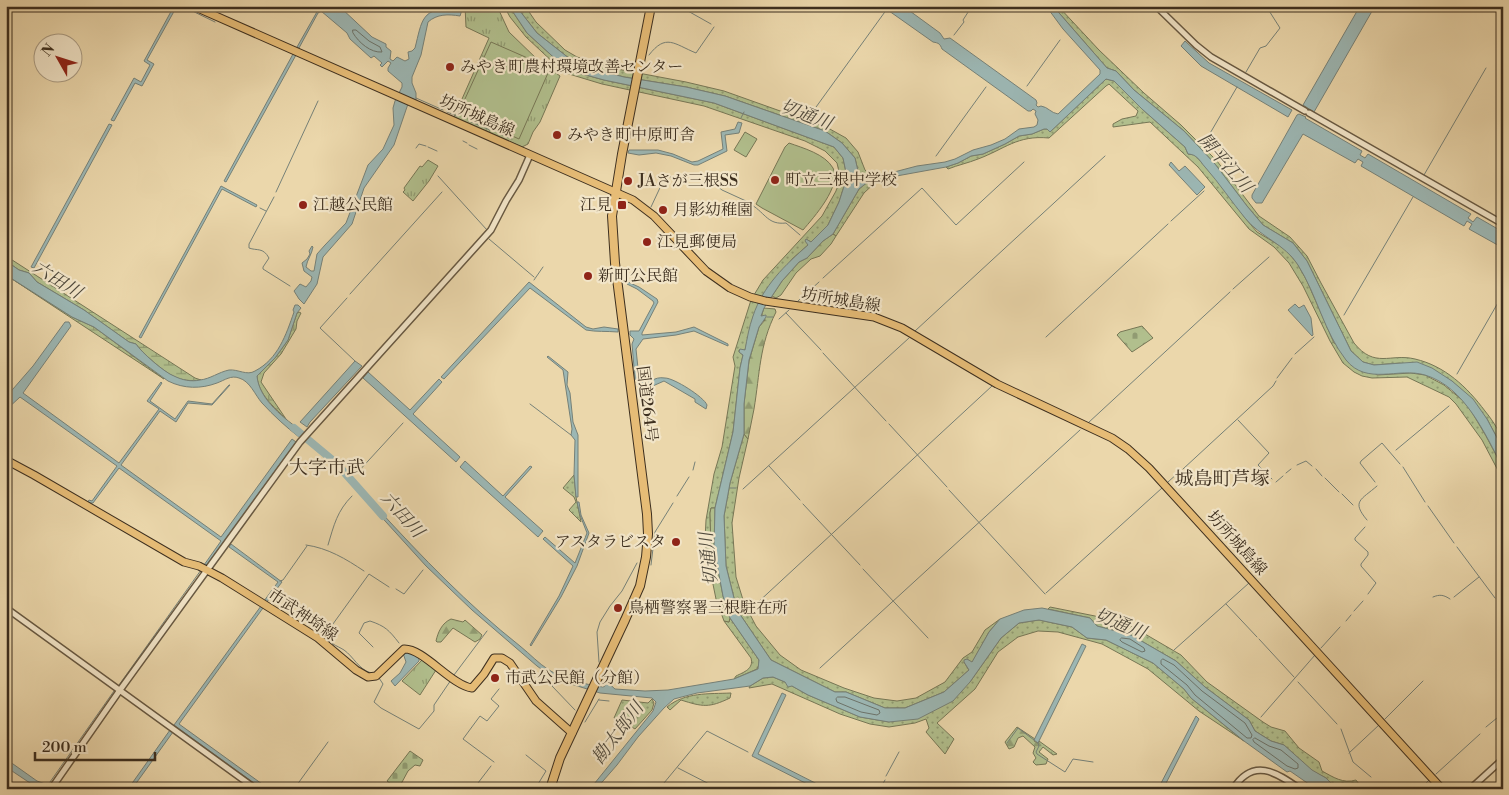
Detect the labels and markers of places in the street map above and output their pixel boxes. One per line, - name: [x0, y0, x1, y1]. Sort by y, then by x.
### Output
- place label: みやき町農村環境改善センター: [460, 57, 683, 77]
- marker: みやき町農村環境改善センター: [444, 61, 456, 73]
- place label: みやき町中原町舎: [567, 125, 695, 145]
- marker: みやき町中原町舎: [551, 129, 563, 141]
- place label: 町立三根中学校: [785, 170, 897, 190]
- place label: JAさが三根SS: [637, 171, 738, 191]
- marker: 町立三根中学校: [769, 174, 781, 186]
- marker: JAさが三根SS: [622, 175, 634, 187]
- place label: 江越公民館: [313, 195, 393, 215]
- place label: 江見: [580, 195, 612, 215]
- marker: 江越公民館: [297, 199, 309, 211]
- marker: 江見: [616, 199, 628, 211]
- place label: 月影幼稚園: [673, 200, 753, 220]
- marker: 月影幼稚園: [657, 204, 669, 216]
- place label: 江見郵便局: [657, 232, 737, 252]
- marker: 江見郵便局: [641, 236, 653, 248]
- place label: 新町公民館: [598, 266, 678, 286]
- marker: 新町公民館: [582, 270, 594, 282]
- place label: アスタラビスタ: [555, 532, 666, 552]
- marker: アスタラビスタ: [670, 536, 682, 548]
- place label: 鳥栖警察署三根駐在所: [628, 598, 788, 618]
- marker: 鳥栖警察署三根駐在所: [612, 602, 624, 614]
- place label: 市武公民館（分館）: [505, 668, 649, 688]
- marker: 市武公民館（分館）: [489, 672, 501, 684]

